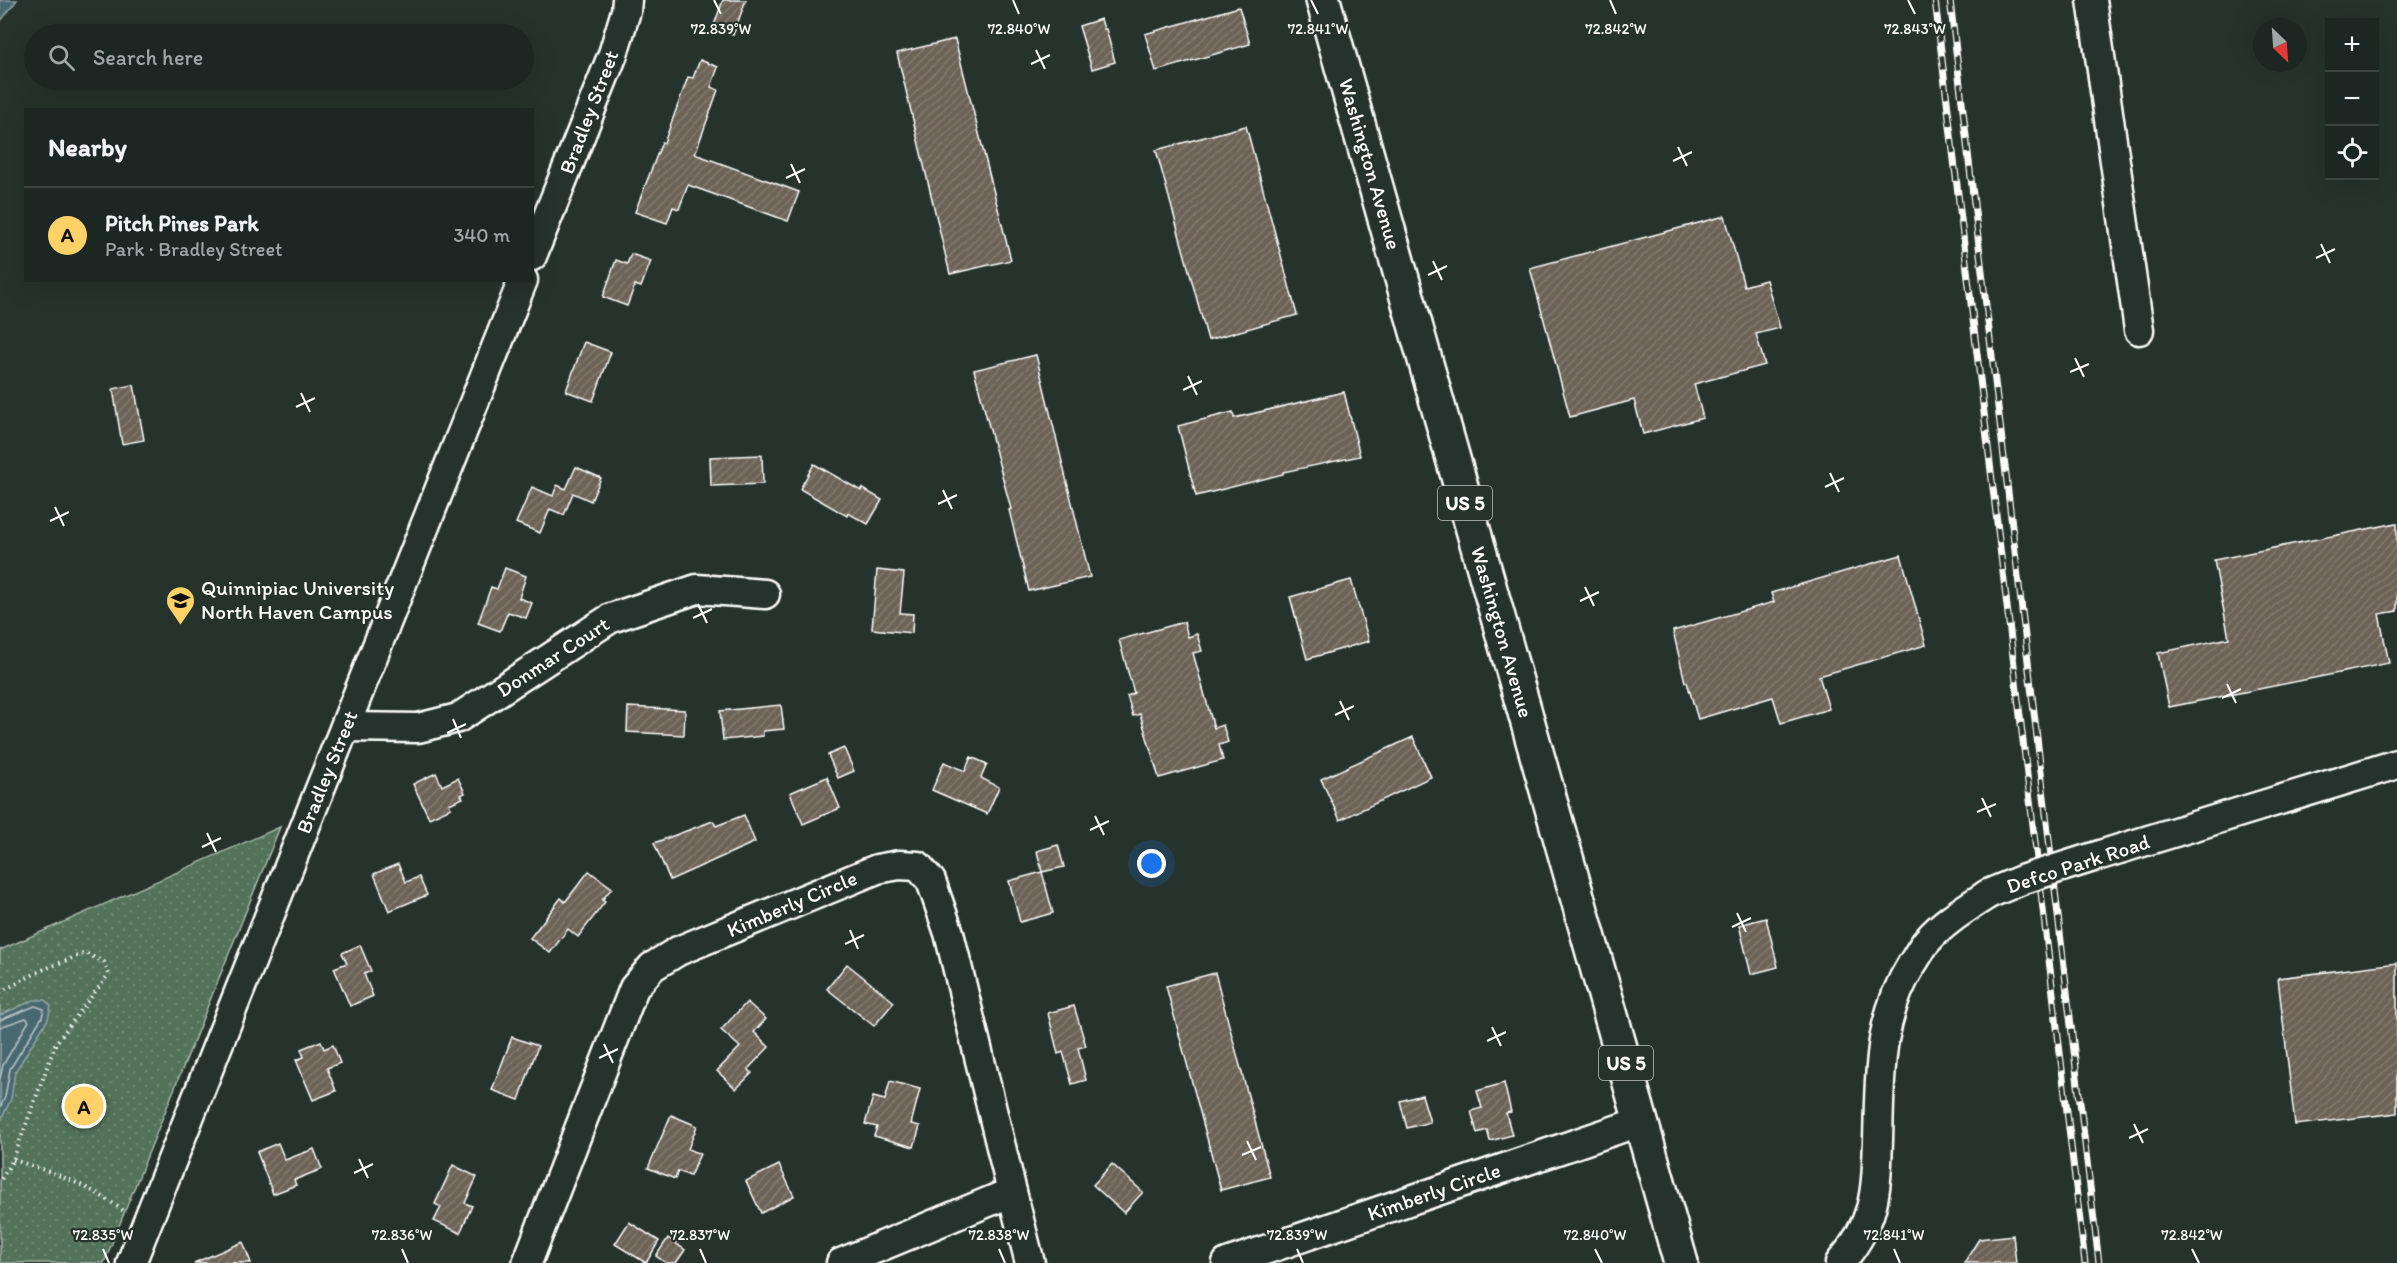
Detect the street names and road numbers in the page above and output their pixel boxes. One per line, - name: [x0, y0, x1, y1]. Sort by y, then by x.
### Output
- street label: Bradley Street: [553, 46, 624, 177]
- street label: Washington Avenue: [1334, 75, 1407, 252]
- road number: US 5: [1438, 486, 1492, 520]
- street label: Washington Avenue: [1466, 543, 1539, 720]
- street label: Donmar Court: [492, 611, 614, 702]
- street label: Bradley Street: [290, 706, 363, 837]
- street label: Defco Park Road: [2003, 829, 2153, 898]
- street label: Kimberly Circle: [723, 865, 861, 942]
- road number: US 5: [1599, 1046, 1653, 1080]
- street label: Kimberly Circle: [1364, 1157, 1504, 1226]

